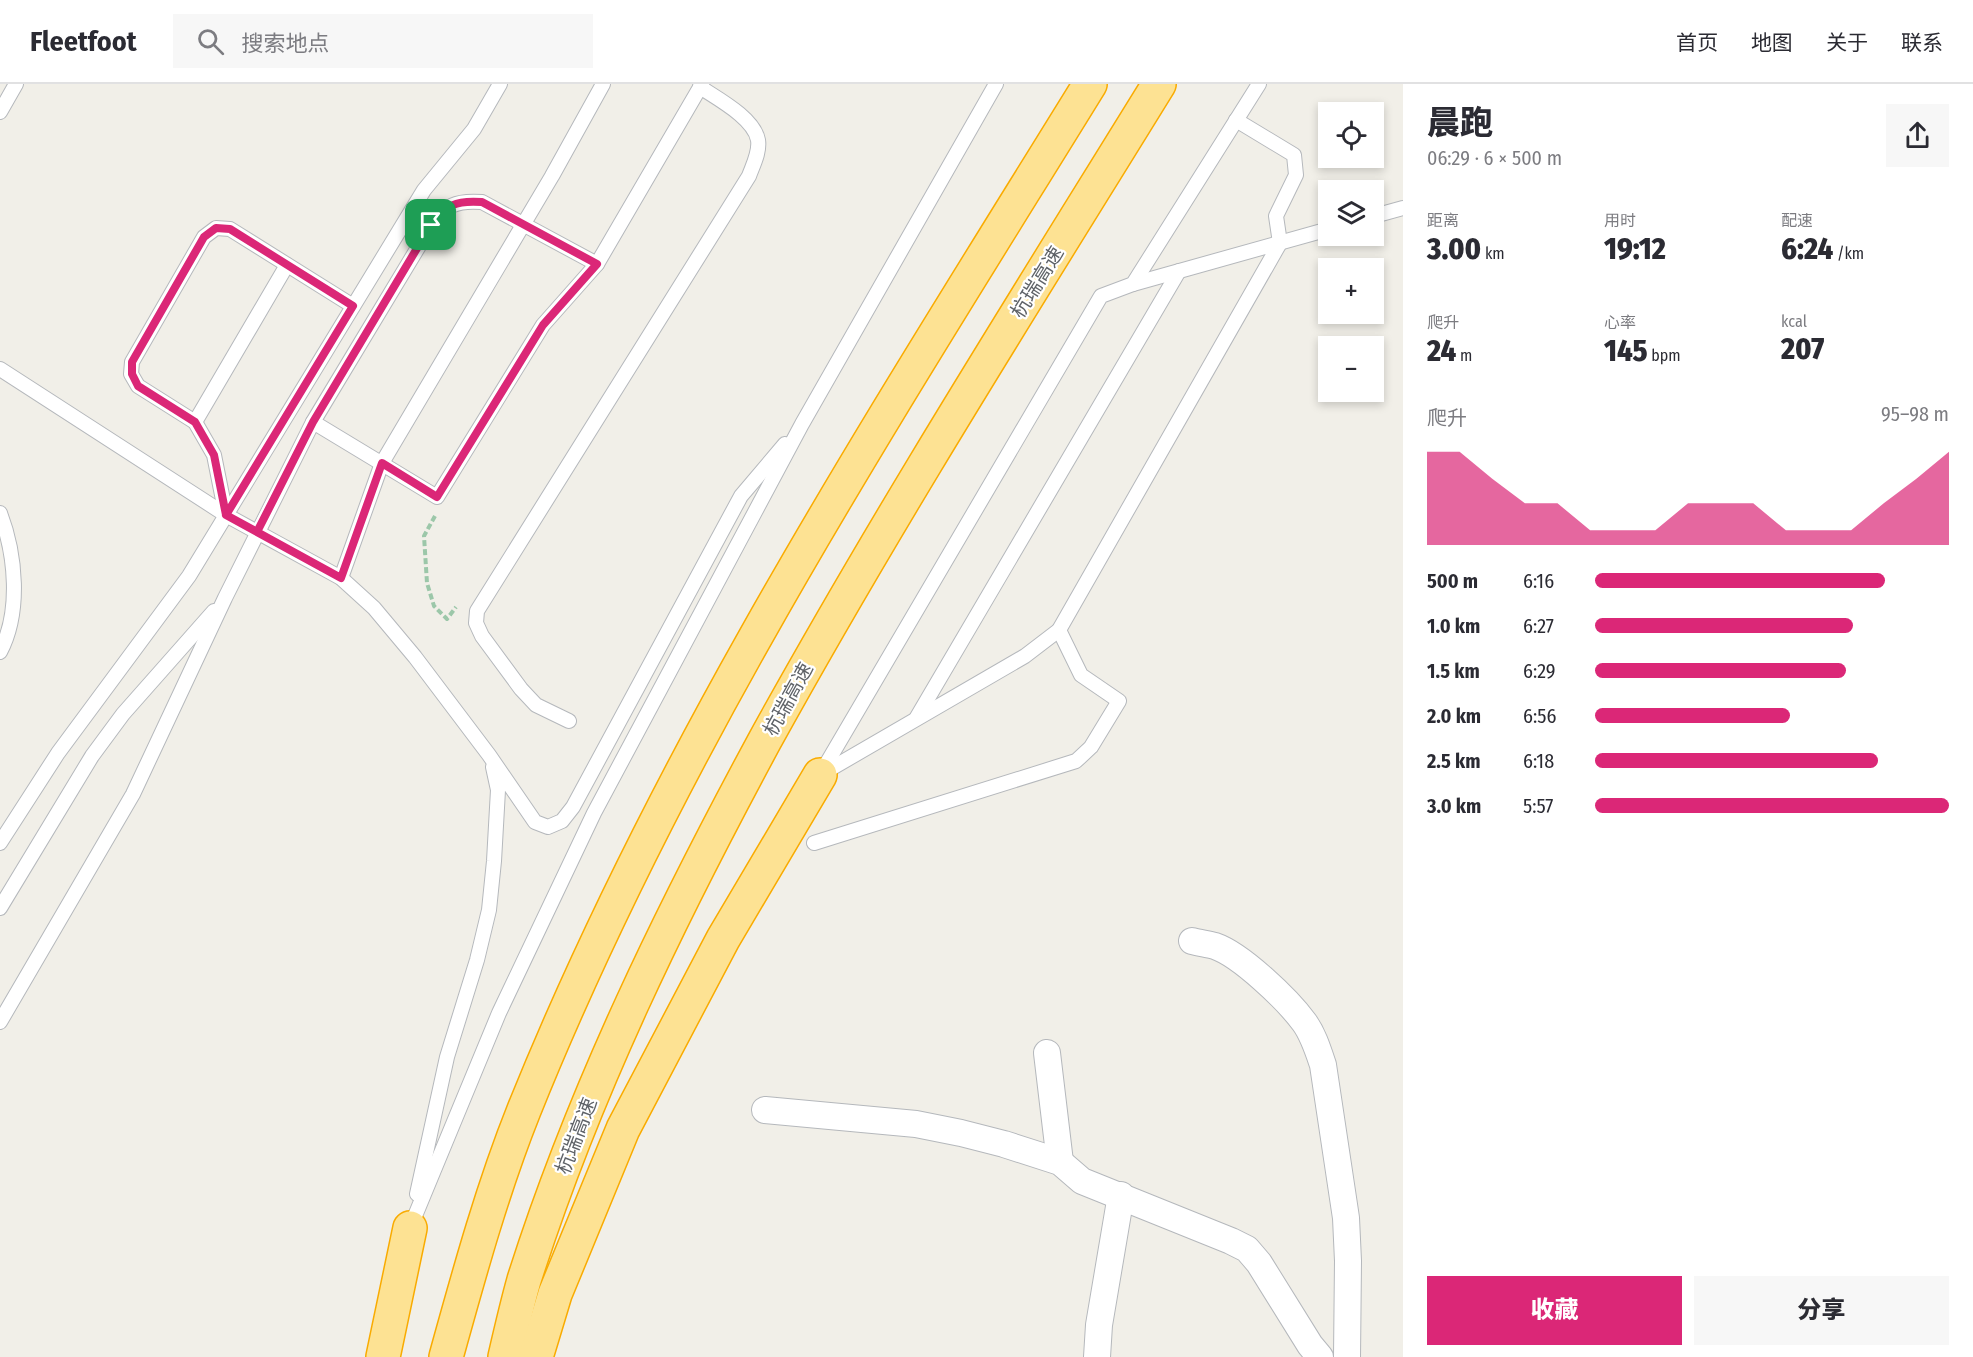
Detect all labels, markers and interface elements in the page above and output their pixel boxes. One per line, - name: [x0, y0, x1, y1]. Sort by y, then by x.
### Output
- search box: [173, 14, 593, 68]
- text: Fleetfoot: [30, 25, 137, 58]
- icon: search: [194, 25, 227, 58]
- text: 搜索地点: [242, 30, 330, 57]
- text: 首页: [1676, 30, 1718, 56]
- text: 地图: [1751, 30, 1793, 56]
- text: 关于: [1826, 30, 1868, 56]
- text: 联系: [1901, 30, 1943, 56]
- map controls: [1318, 102, 1384, 402]
- button: locate: [1318, 102, 1384, 168]
- text: 晨跑: [1427, 103, 1493, 143]
- button: share: [1886, 104, 1949, 167]
- text: 06:29 · 6 × 500 m: [1427, 146, 1562, 170]
- button: layers: [1318, 180, 1384, 246]
- pin: [405, 199, 456, 250]
- icon: arrive: [414, 208, 447, 241]
- text: 距离: [1427, 211, 1459, 230]
- text: 用时: [1604, 211, 1636, 230]
- text: 配速: [1781, 211, 1813, 230]
- text: 3.00: [1427, 231, 1481, 267]
- text: 19:12: [1604, 231, 1666, 267]
- text: 6:24: [1781, 231, 1833, 267]
- street label: 杭瑞高速: [1006, 242, 1068, 322]
- text: km: [1481, 244, 1505, 263]
- text: /km: [1833, 244, 1864, 263]
- button: +: [1318, 258, 1384, 324]
- text: kcal: [1781, 312, 1807, 331]
- text: 爬升: [1427, 313, 1459, 332]
- text: 心率: [1604, 313, 1636, 332]
- text: 207: [1781, 331, 1824, 367]
- text: 24: [1427, 333, 1456, 369]
- text: 145: [1604, 333, 1647, 369]
- button: −: [1318, 336, 1384, 402]
- text: m: [1456, 346, 1472, 365]
- text: bpm: [1647, 346, 1681, 365]
- text: 95–98 m: [1881, 402, 1949, 426]
- text: 爬升: [1427, 406, 1467, 430]
- text: 500 m: [1427, 569, 1478, 593]
- text: 6:16: [1523, 569, 1554, 593]
- text: 1.0 km: [1427, 614, 1480, 638]
- text: 6:27: [1523, 614, 1554, 638]
- street label: 杭瑞高速: [758, 658, 818, 740]
- text: 1.5 km: [1427, 659, 1480, 683]
- text: 6:29: [1523, 659, 1556, 683]
- text: 2.0 km: [1427, 704, 1481, 728]
- text: 6:56: [1523, 704, 1556, 728]
- text: 2.5 km: [1427, 749, 1480, 773]
- text: 6:18: [1523, 749, 1554, 773]
- text: 3.0 km: [1427, 794, 1481, 818]
- text: 5:57: [1523, 794, 1553, 818]
- street label: 杭瑞高速: [550, 1094, 602, 1178]
- button: 收藏: [1427, 1276, 1682, 1345]
- button: 分享: [1694, 1276, 1949, 1345]

